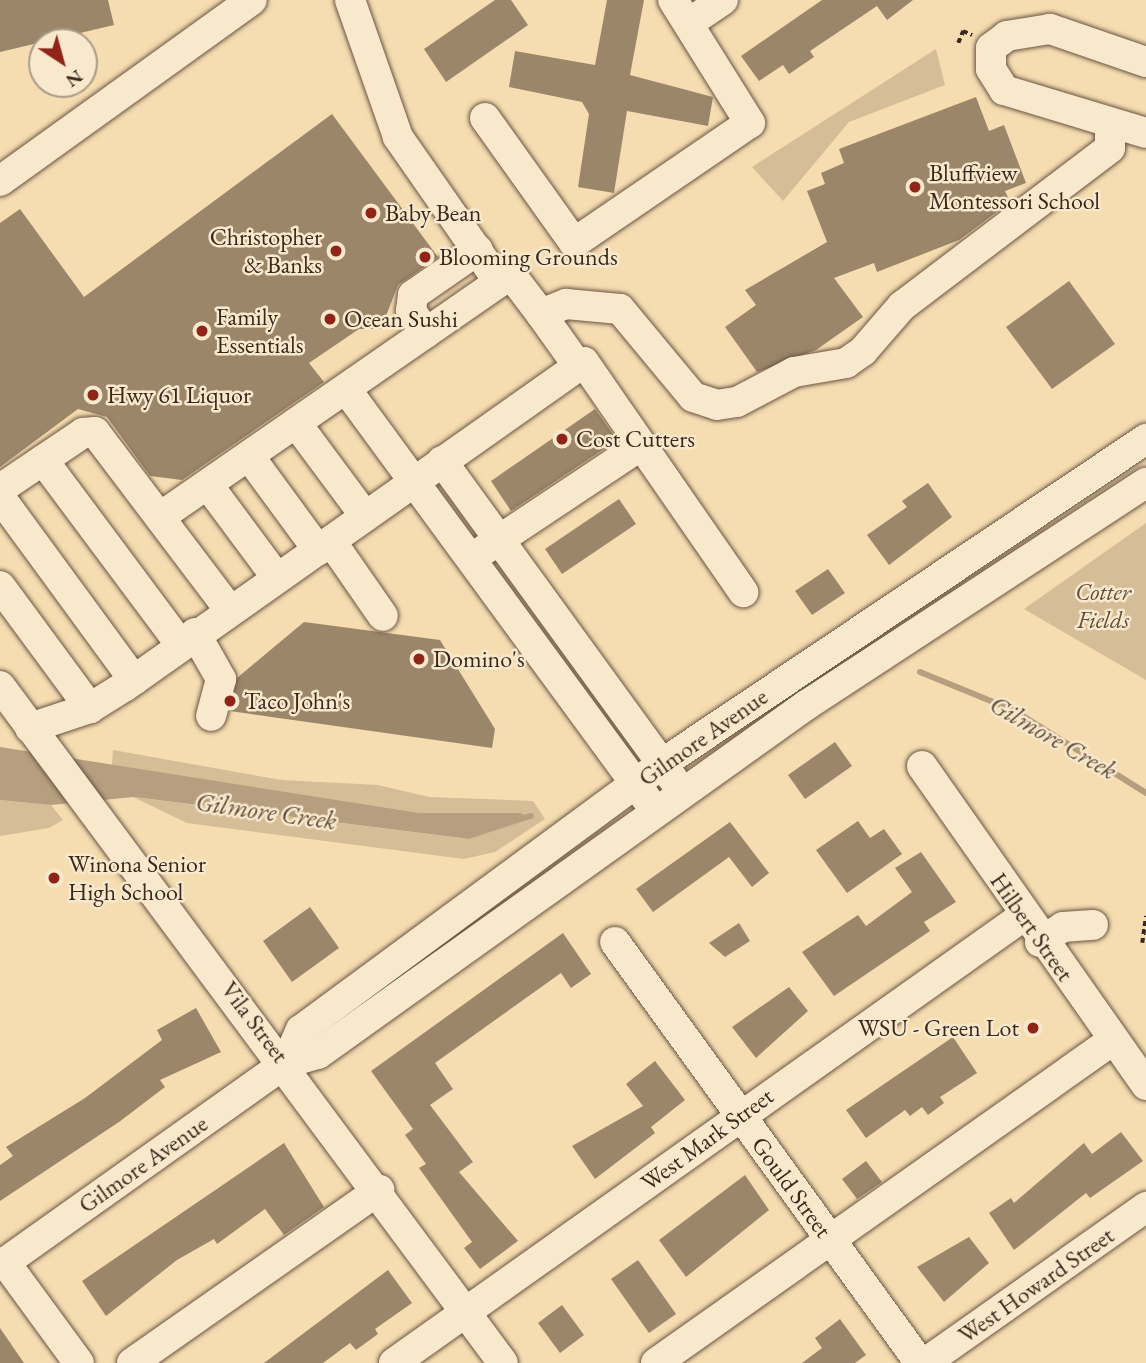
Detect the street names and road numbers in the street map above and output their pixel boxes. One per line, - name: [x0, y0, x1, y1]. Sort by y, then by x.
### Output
- street label: Gilmore Avenue: [633, 682, 773, 792]
- street label: Hilbert Street: [984, 867, 1080, 987]
- street label: Vila Street: [215, 976, 295, 1068]
- street label: West Mark Street: [635, 1081, 779, 1197]
- street label: Gilmore Avenue: [73, 1109, 213, 1219]
- street label: Gould Street: [746, 1131, 838, 1243]
- street label: West Howard Street: [953, 1221, 1119, 1349]

